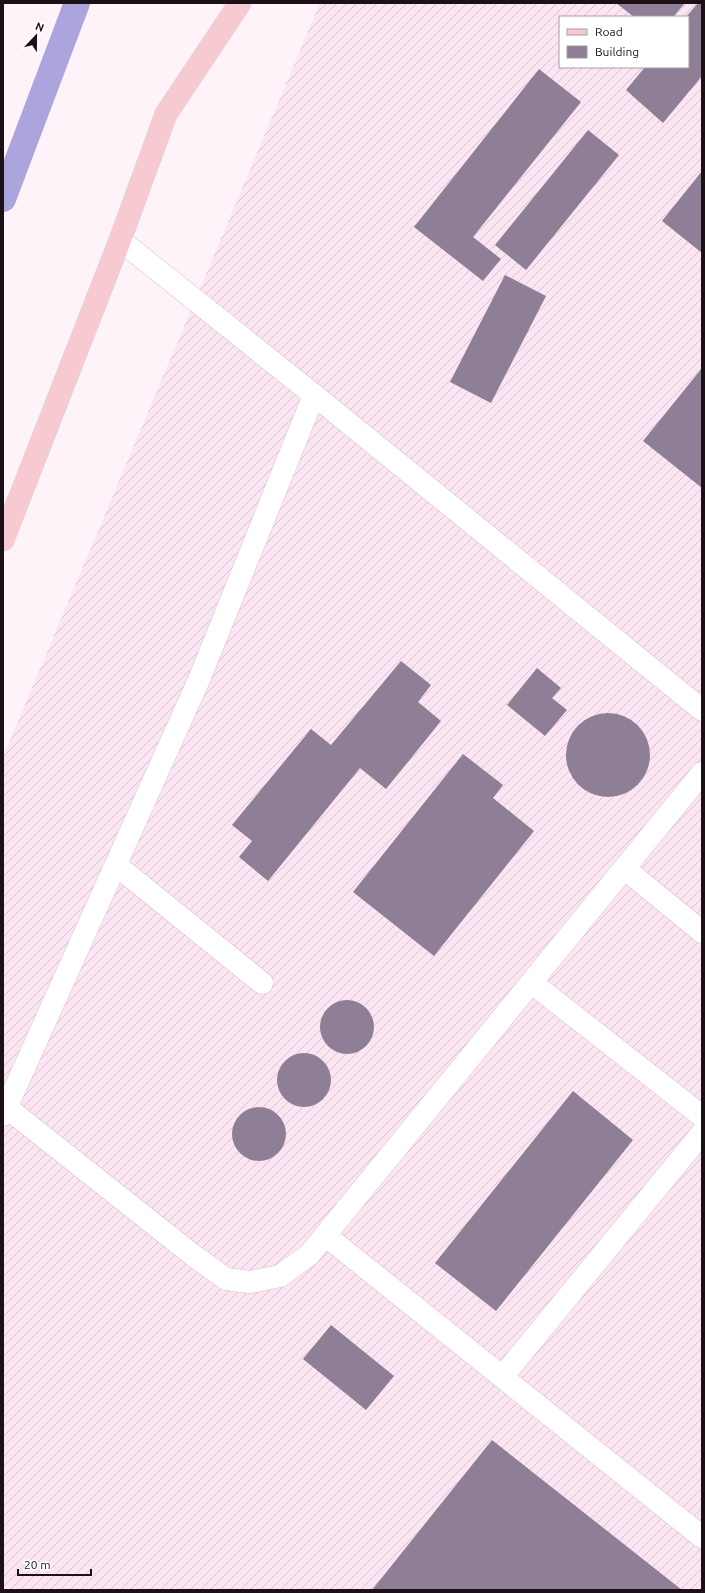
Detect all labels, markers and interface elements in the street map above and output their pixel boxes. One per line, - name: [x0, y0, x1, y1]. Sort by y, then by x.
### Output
- north arrow: [16, 16, 56, 56]
- legend: [559, 16, 689, 68]
- text: N: [34, 20, 46, 34]
- text: Road: [595, 25, 623, 38]
- text: Building: [595, 45, 639, 58]
- scale bar: [18, 1551, 91, 1577]
- text: 20 m: [24, 1558, 51, 1571]

